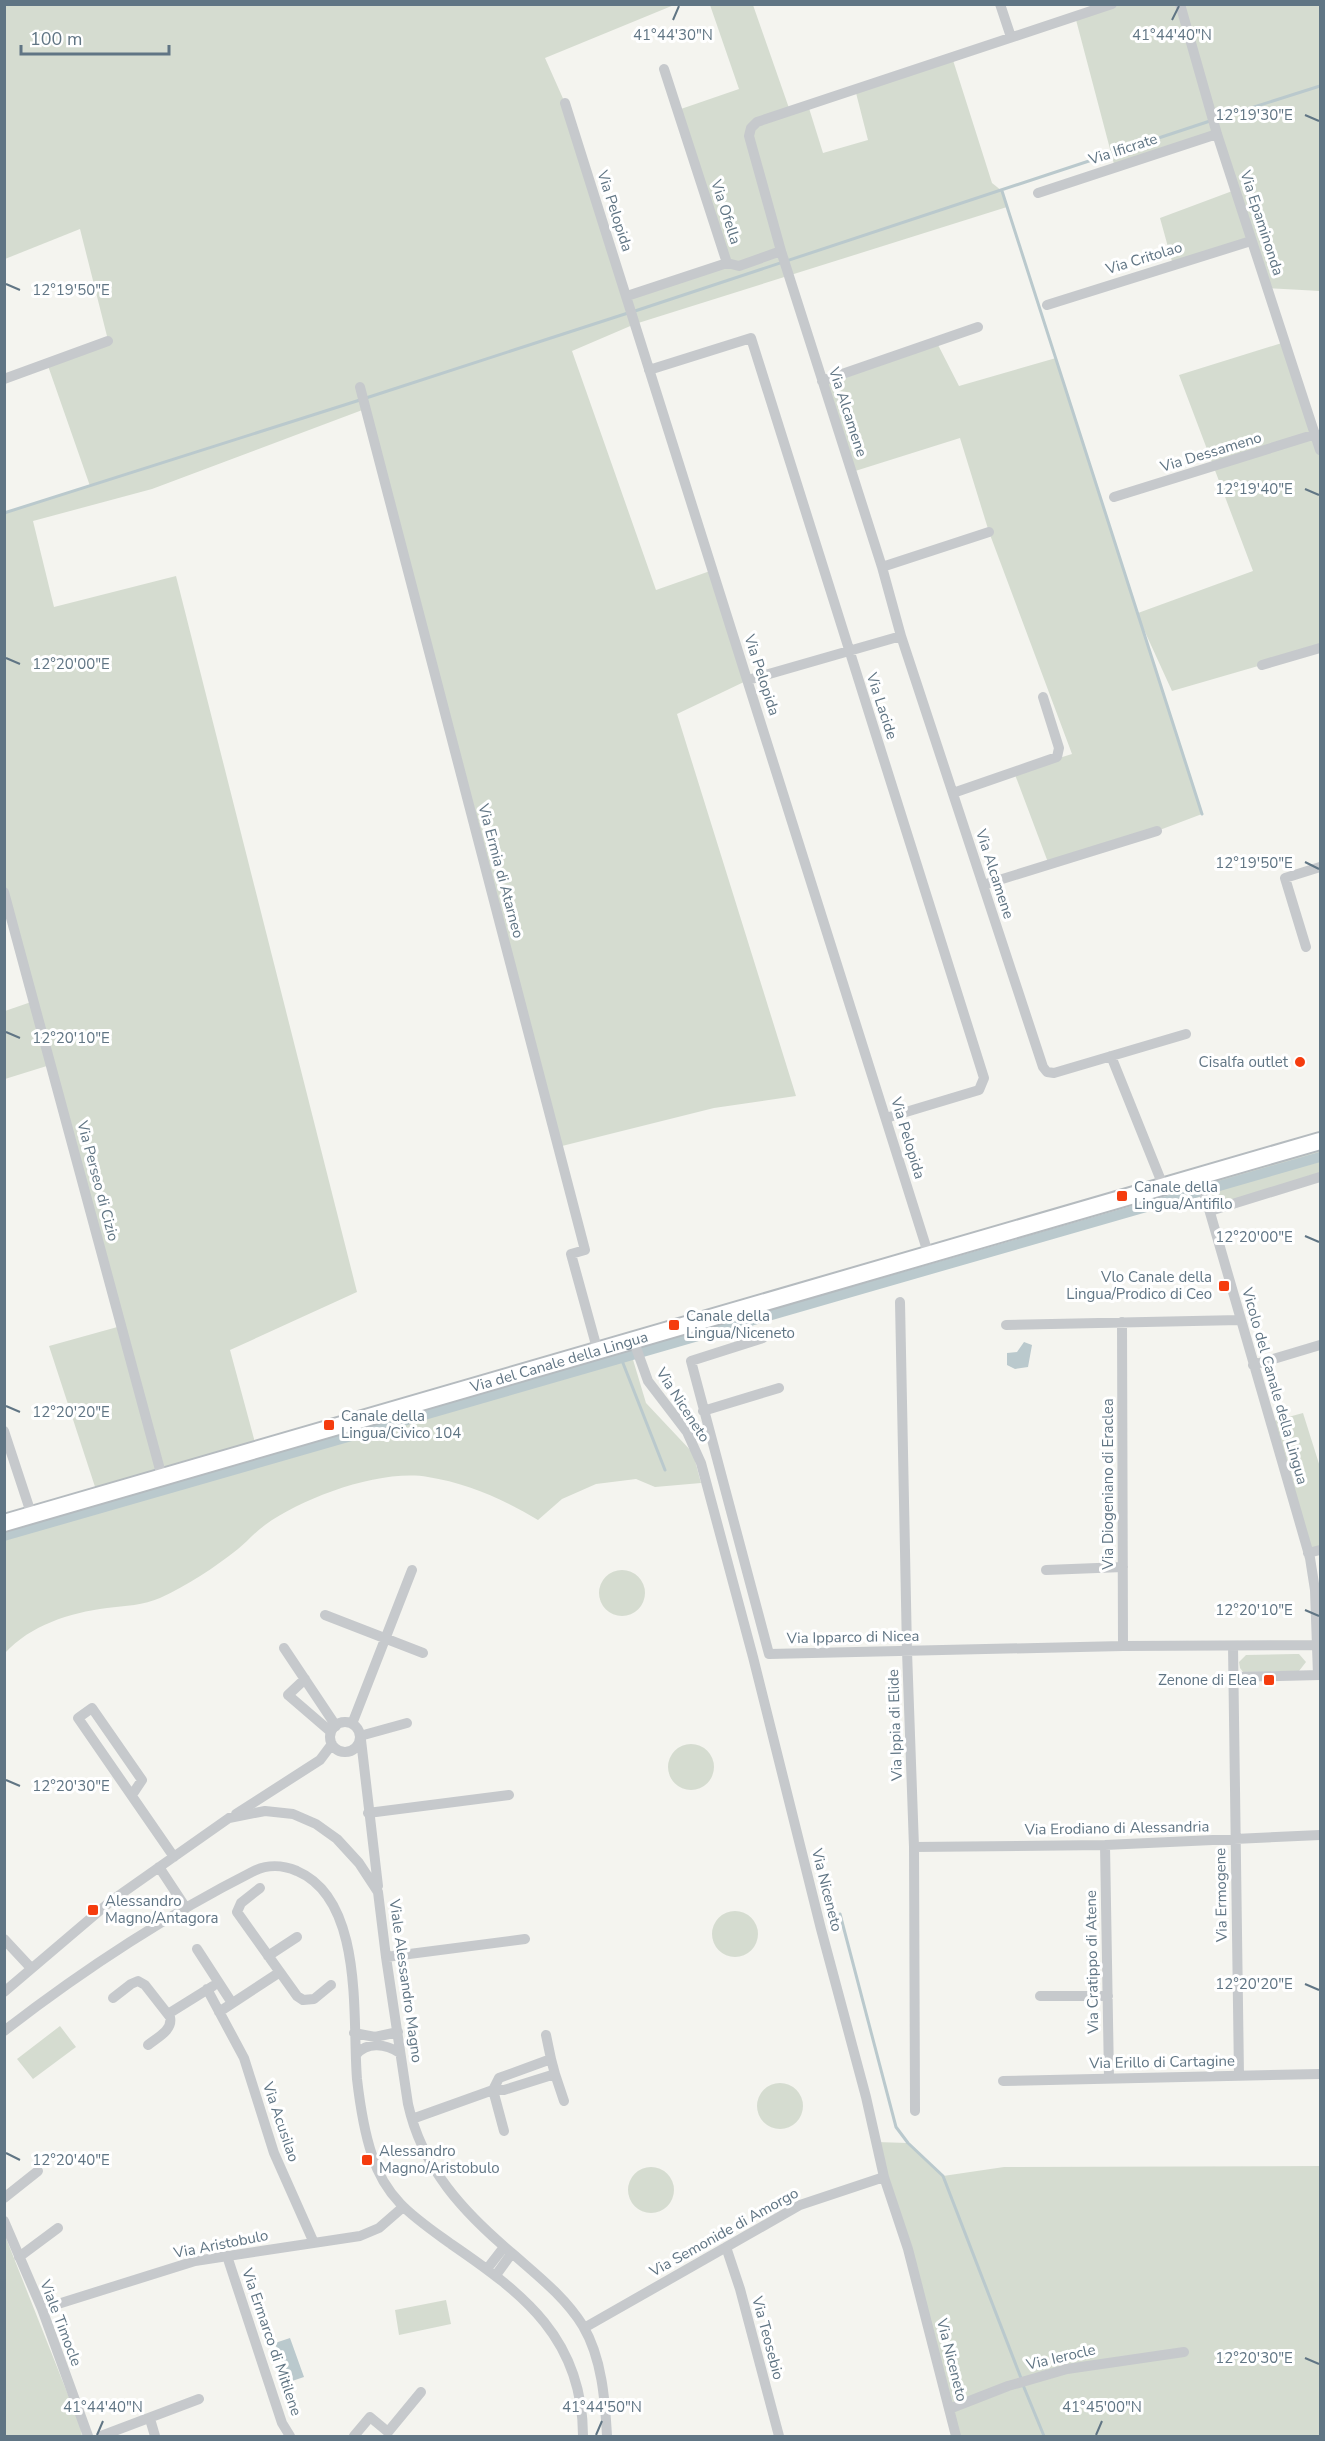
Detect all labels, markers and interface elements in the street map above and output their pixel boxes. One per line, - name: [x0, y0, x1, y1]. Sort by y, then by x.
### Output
- scale bar: [21, 18, 170, 56]
- text: 41°44'30"N: [633, 25, 713, 45]
- text: 41°44'40"N: [1132, 25, 1212, 45]
- text: 100 m: [30, 27, 82, 51]
- text: 12°19'30"E: [1215, 105, 1293, 125]
- street label: Via Ificrate: [1085, 128, 1160, 170]
- street label: Via Pelopida: [592, 167, 638, 254]
- street label: Via Epaminonda: [1235, 167, 1288, 278]
- street label: Via Ofella: [706, 176, 746, 247]
- street label: Via Critolao: [1102, 237, 1185, 279]
- text: 12°19'50"E: [32, 280, 110, 300]
- street label: Via Alcamene: [824, 364, 872, 459]
- street label: Via Dessameno: [1157, 427, 1264, 477]
- text: 12°19'40"E: [1215, 479, 1293, 499]
- street label: Via Pelopida: [739, 631, 785, 718]
- text: 12°20'00"E: [32, 654, 110, 674]
- street label: Via Lacide: [862, 669, 902, 742]
- street label: Via Ermia di Atarneo: [473, 801, 529, 940]
- street label: Via Alcamene: [971, 826, 1019, 921]
- text: 12°19'50"E: [1215, 853, 1293, 873]
- text: 12°20'10"E: [32, 1028, 110, 1048]
- place label: Cisalfa outlet: [1199, 1052, 1289, 1072]
- marker: Cisalfa outlet: [1293, 1055, 1307, 1069]
- street label: Via Pelopida: [886, 1094, 930, 1181]
- street label: Via Perseo di Cizio: [72, 1118, 124, 1243]
- place label: Canale della Lingua/Antifilo: [1134, 1177, 1233, 1214]
- marker: Canale della Lingua/Antifilo: [1115, 1189, 1129, 1203]
- text: 12°20'00"E: [1215, 1227, 1293, 1247]
- place label: Vlo Canale della Lingua/Prodico di Ceo: [1066, 1267, 1212, 1304]
- marker: Vlo Canale della Lingua/Prodico di Ceo: [1217, 1279, 1231, 1293]
- street label: Vicolo del Canale della Lingua: [1237, 1284, 1313, 1487]
- place label: Canale della Lingua/Niceneto: [686, 1306, 795, 1343]
- marker: Canale della Lingua/Niceneto: [667, 1318, 681, 1332]
- street label: Via del Canale della Lingua: [467, 1327, 650, 1397]
- street label: Via Niceneto: [651, 1363, 715, 1446]
- street label: Via Diogeniano di Eraclea: [1098, 1398, 1118, 1571]
- text: 12°20'20"E: [32, 1402, 110, 1422]
- place label: Canale della Lingua/Civico 104: [341, 1406, 461, 1443]
- marker: Canale della Lingua/Civico 104: [322, 1418, 336, 1432]
- text: 12°20'10"E: [1215, 1600, 1293, 1620]
- street label: Via Ipparco di Nicea: [786, 1626, 919, 1648]
- street label: Via Ippia di Elide: [883, 1669, 907, 1782]
- place label: Zenone di Elea: [1158, 1670, 1257, 1690]
- marker: Zenone di Elea: [1262, 1673, 1276, 1687]
- text: 12°20'30"E: [32, 1776, 110, 1796]
- street label: Via Erodiano di Alessandria: [1023, 1816, 1210, 1840]
- street label: Via Niceneto: [807, 1845, 847, 1934]
- street label: Via Ermogene: [1210, 1848, 1232, 1943]
- street label: Via Cratippo di Atene: [1081, 1890, 1103, 2035]
- place label: Alessandro Magno/Antagora: [105, 1891, 218, 1928]
- street label: Viale Alessandro Magno: [384, 1897, 427, 2064]
- marker: Alessandro Magno/Antagora: [86, 1903, 100, 1917]
- text: 12°20'20"E: [1215, 1974, 1293, 1994]
- street label: Via Erillo di Cartagine: [1088, 2051, 1235, 2073]
- street label: Via Acusilao: [258, 2078, 304, 2165]
- place label: Alessandro Magno/Aristobulo: [379, 2141, 500, 2178]
- text: 12°20'40"E: [32, 2150, 110, 2170]
- marker: Alessandro Magno/Aristobulo: [360, 2153, 374, 2167]
- street label: Via Semonide di Amorgo: [645, 2183, 802, 2282]
- street label: Via Aristobulo: [171, 2225, 270, 2263]
- street label: Via Ermarco di Mitilene: [237, 2265, 307, 2418]
- street label: Viale Timocle: [35, 2276, 87, 2369]
- street label: Via Teosebio: [747, 2293, 789, 2382]
- street label: Via Niceneto: [932, 2315, 972, 2404]
- street label: Via Ierocle: [1023, 2339, 1098, 2375]
- text: 12°20'30"E: [1215, 2348, 1293, 2368]
- text: 41°44'40"N: [63, 2397, 143, 2417]
- text: 41°44'50"N: [562, 2397, 642, 2417]
- text: 41°45'00"N: [1062, 2397, 1142, 2417]

